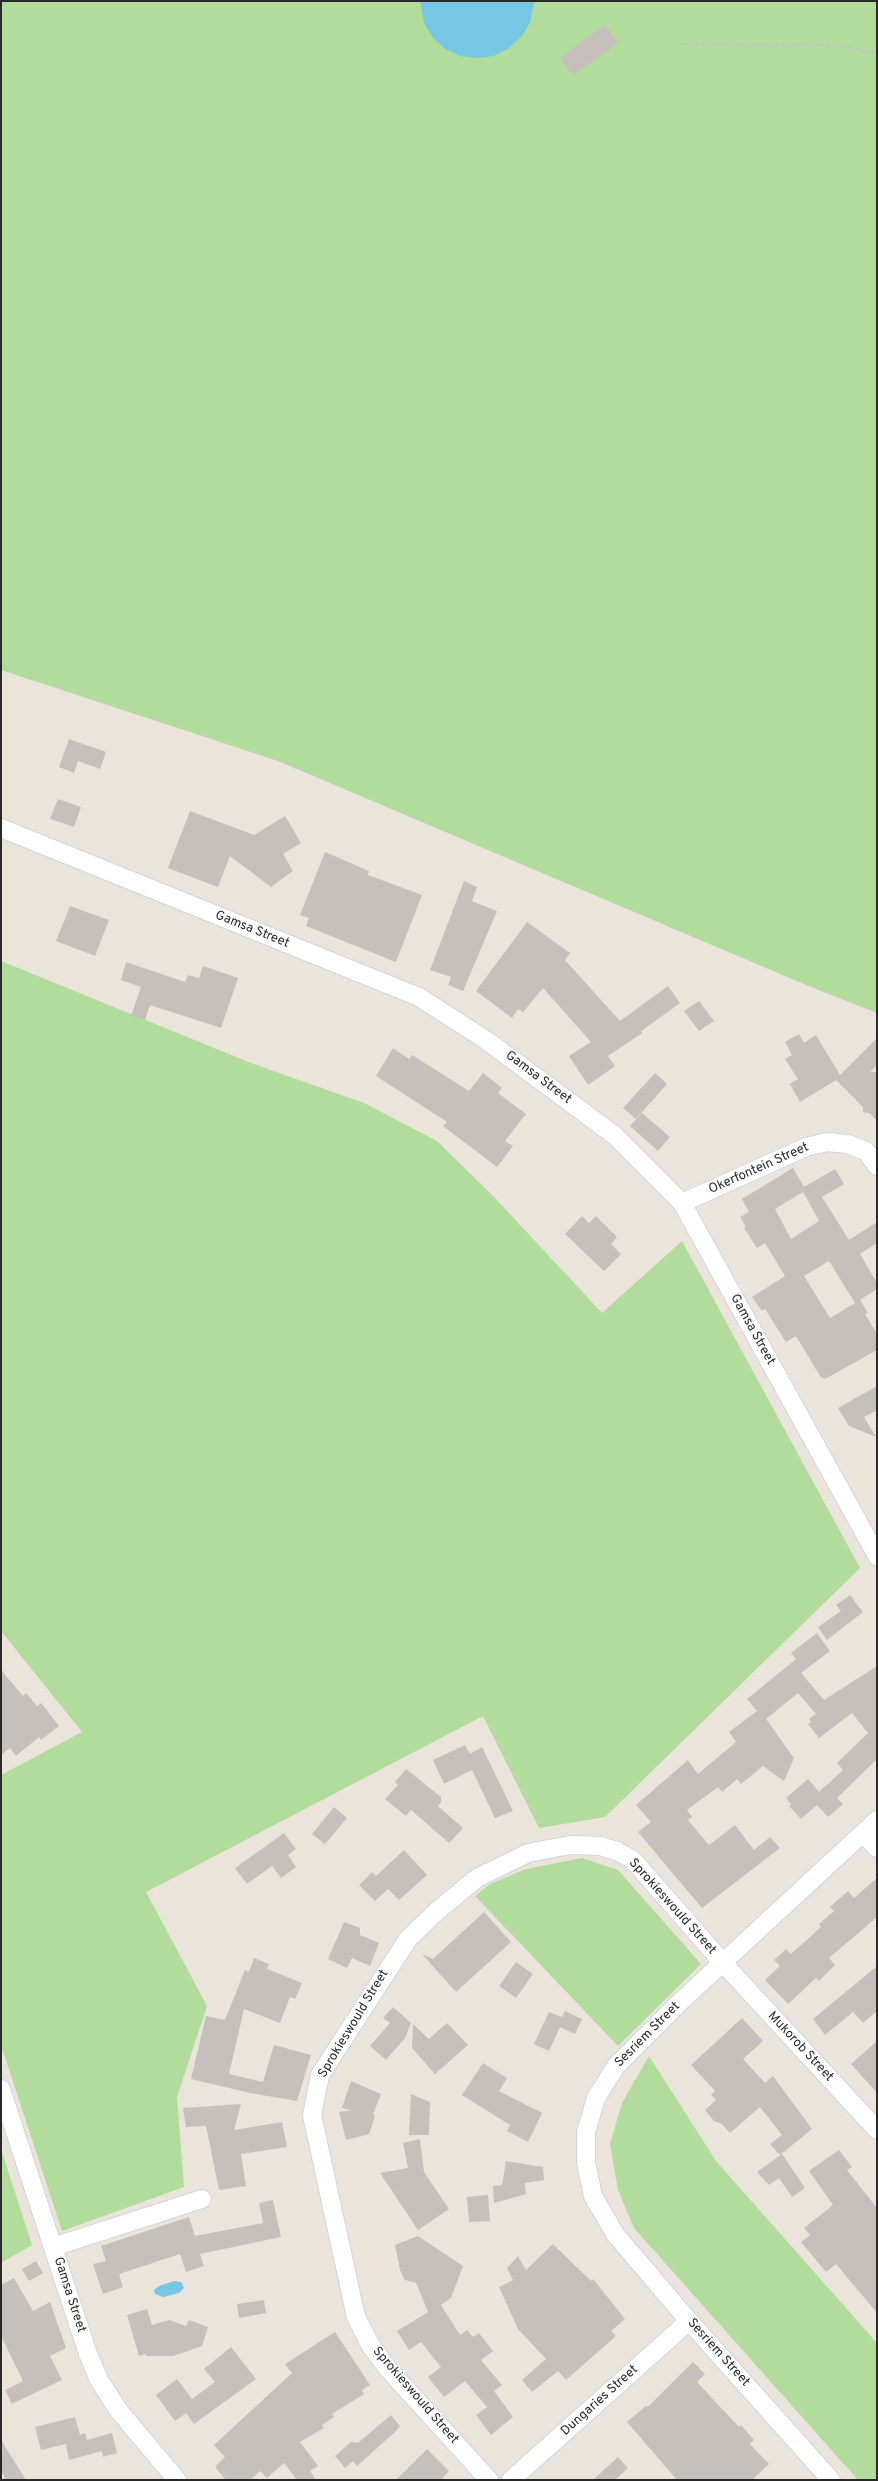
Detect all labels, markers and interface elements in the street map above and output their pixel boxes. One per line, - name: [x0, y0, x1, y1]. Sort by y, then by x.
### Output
- street label: Gamsa Street: [213, 908, 291, 952]
- street label: Gamsa Street: [502, 1048, 574, 1108]
- street label: Okerfontein Street: [707, 1140, 811, 1198]
- street label: Gamsa Street: [726, 1292, 778, 1368]
- street label: Sprokieswould Street: [625, 1856, 719, 1958]
- street label: Sprokieswould Street: [316, 1967, 392, 2081]
- street label: Sesriem Street: [612, 1999, 684, 2071]
- street label: Mukorob Street: [764, 2009, 836, 2085]
- street label: Gamsa Street: [49, 2255, 89, 2335]
- street label: Sesriem Street: [684, 2316, 752, 2390]
- street label: Sprokieswould Street: [369, 2344, 461, 2448]
- street label: Dungaries Street: [558, 2362, 642, 2440]

